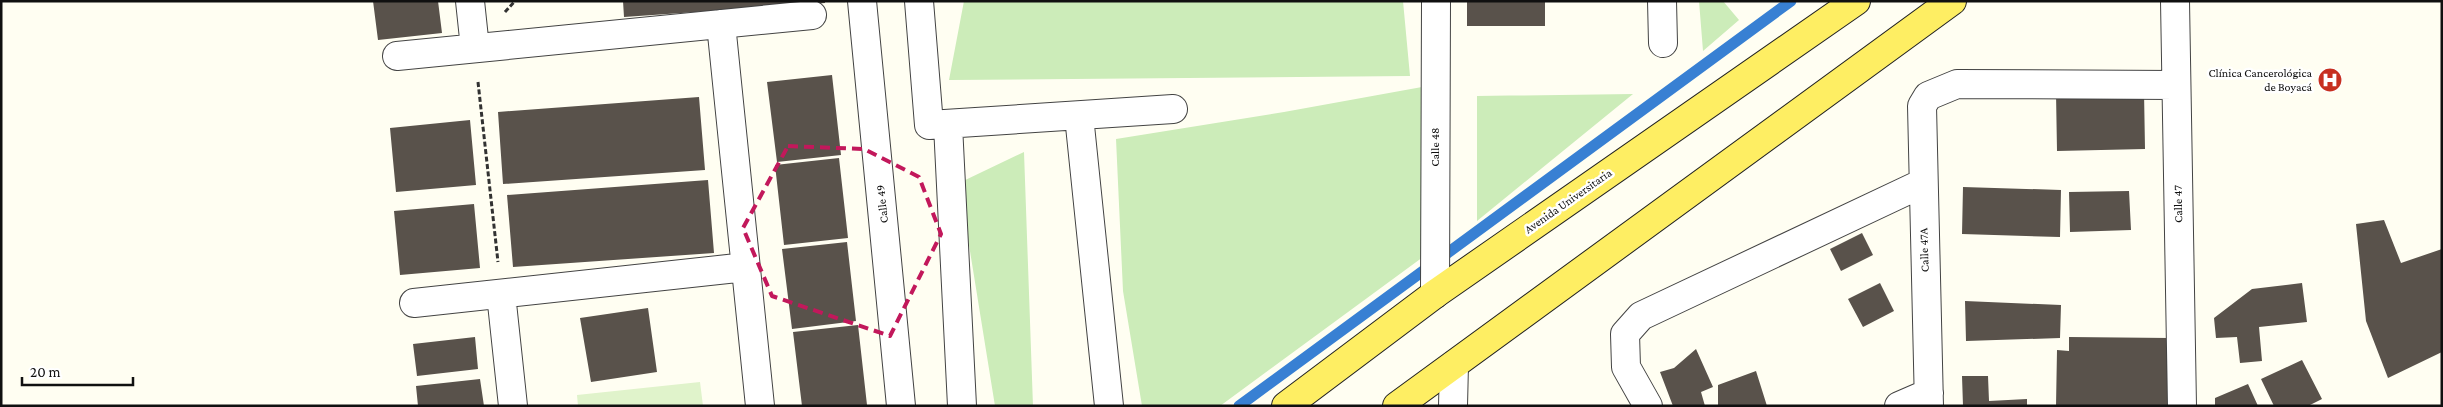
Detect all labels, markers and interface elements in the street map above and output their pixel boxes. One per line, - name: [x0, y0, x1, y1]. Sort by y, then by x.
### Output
- place label: Clínica Cancerológica de Boyacá: [2209, 66, 2312, 94]
- hospital icon: Clínica Cancerológica de Boyacá: [2317, 67, 2343, 93]
- street label: Calle 48: [1428, 128, 1442, 167]
- street label: Avenida Universitaria: [1522, 165, 1615, 236]
- street label: Calle 49: [873, 184, 891, 224]
- street label: Calle 47: [2171, 185, 2185, 223]
- street label: Calle 47A: [1916, 227, 1932, 272]
- scale bar: [22, 354, 134, 386]
- text: 20 m: [30, 364, 61, 380]

